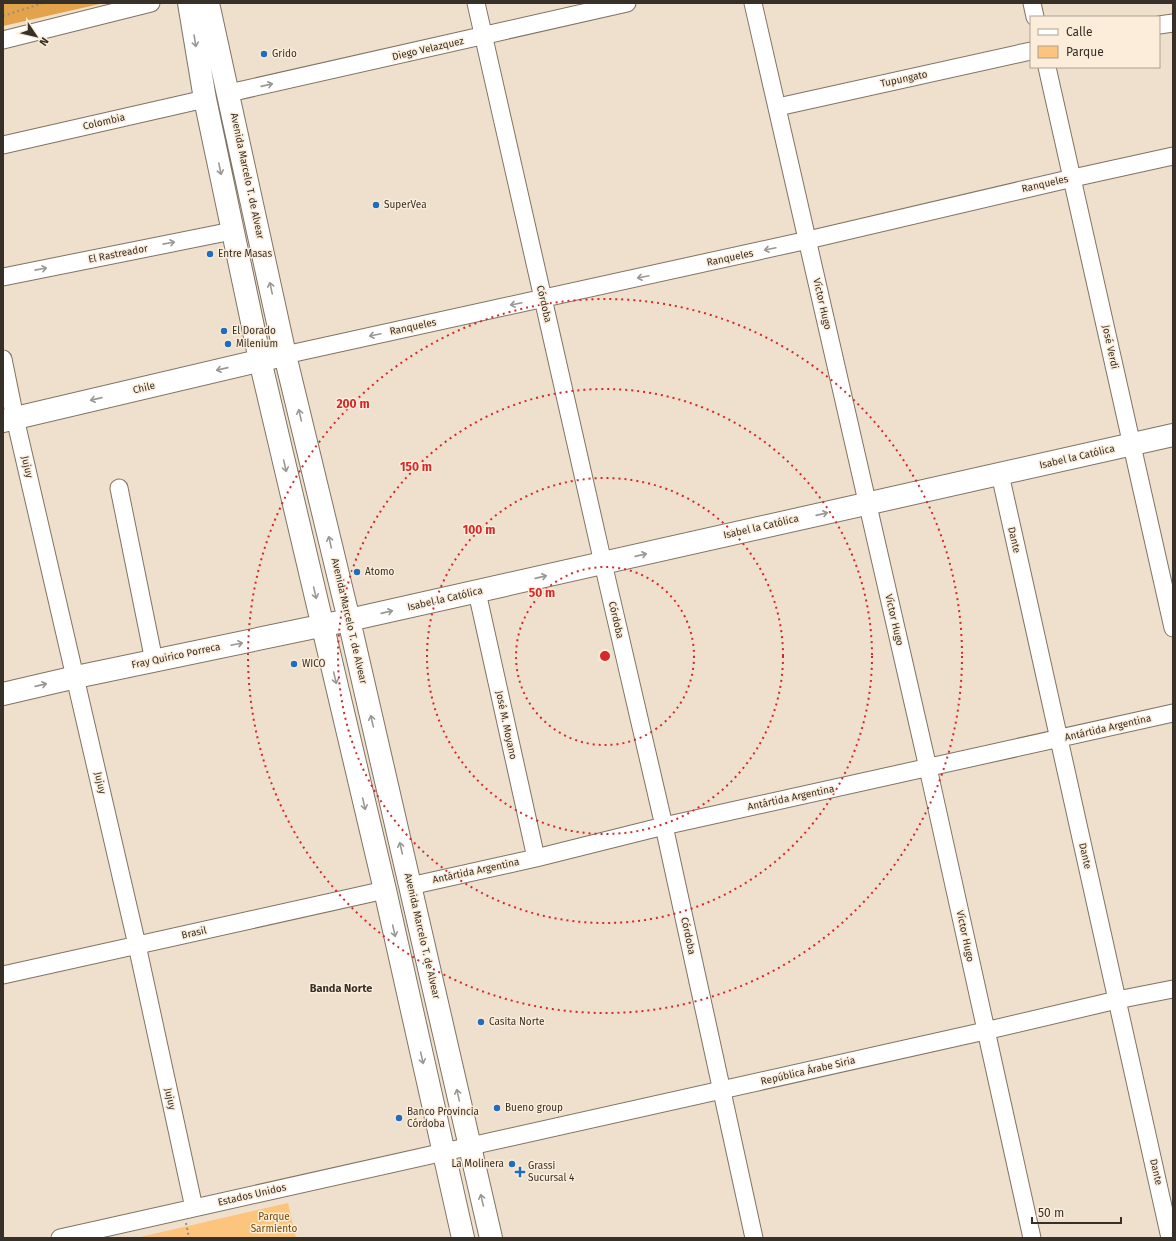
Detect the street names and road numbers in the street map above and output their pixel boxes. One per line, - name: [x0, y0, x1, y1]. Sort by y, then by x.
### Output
- street label: Diego Velazquez: [391, 35, 466, 63]
- street label: Tupungato: [879, 68, 929, 90]
- street label: Colombia: [82, 111, 126, 133]
- street label: Avenida Marcelo T. de Alvear: [228, 112, 266, 240]
- street label: Ranqueles: [1021, 173, 1070, 195]
- street label: El Rastreador: [87, 242, 149, 266]
- street label: Ranqueles: [706, 247, 755, 269]
- street label: Víctor Hugo: [810, 277, 835, 331]
- street label: Córdoba: [534, 284, 554, 324]
- street label: Ranqueles: [389, 316, 438, 338]
- street label: José Verdi: [1099, 324, 1121, 370]
- street label: Chile: [132, 380, 156, 396]
- street label: Isabel la Católica: [1038, 442, 1116, 472]
- street label: Jujuy: [19, 455, 35, 479]
- street label: Isabel la Católica: [722, 512, 800, 542]
- street label: Dante: [1005, 526, 1023, 554]
- street label: Avenida Marcelo T. de Alvear: [329, 557, 369, 685]
- street label: Isabel la Católica: [406, 584, 484, 614]
- street label: Víctor Hugo: [882, 593, 907, 647]
- street label: Córdoba: [606, 600, 626, 640]
- street label: Fray Quirico Porreca: [130, 641, 222, 671]
- street label: José M. Moyano: [493, 690, 519, 761]
- street label: Antártida Argentina: [1064, 712, 1152, 744]
- street label: Jujuy: [92, 771, 108, 795]
- street label: Antártida Argentina: [746, 783, 836, 813]
- street label: Dante: [1076, 842, 1094, 870]
- street label: Antártida Argentina: [431, 856, 521, 886]
- street label: Avenida Marcelo T. de Alvear: [402, 872, 442, 1000]
- street label: Víctor Hugo: [954, 909, 977, 963]
- street label: Córdoba: [678, 916, 698, 956]
- street label: Brasil: [180, 924, 208, 942]
- street label: República Árabe Siria: [759, 1052, 856, 1088]
- street label: Jujuy: [162, 1087, 178, 1111]
- street label: Dante: [1147, 1158, 1165, 1186]
- street label: Estados Unidos: [217, 1181, 288, 1209]

